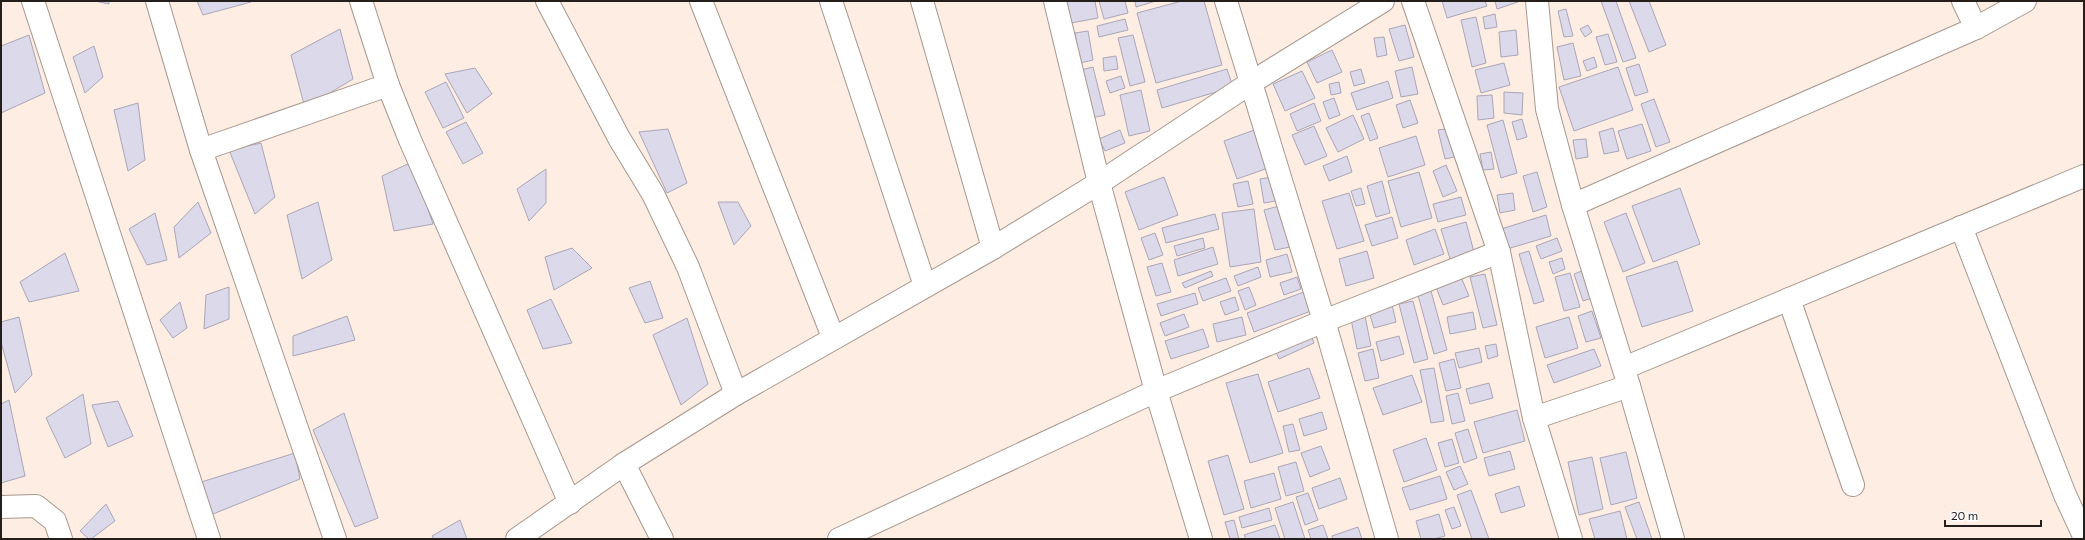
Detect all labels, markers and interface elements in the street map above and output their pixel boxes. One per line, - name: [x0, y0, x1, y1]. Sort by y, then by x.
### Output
- scale bar: [1945, 502, 2041, 528]
- text: 20 m: [1951, 508, 1978, 522]

